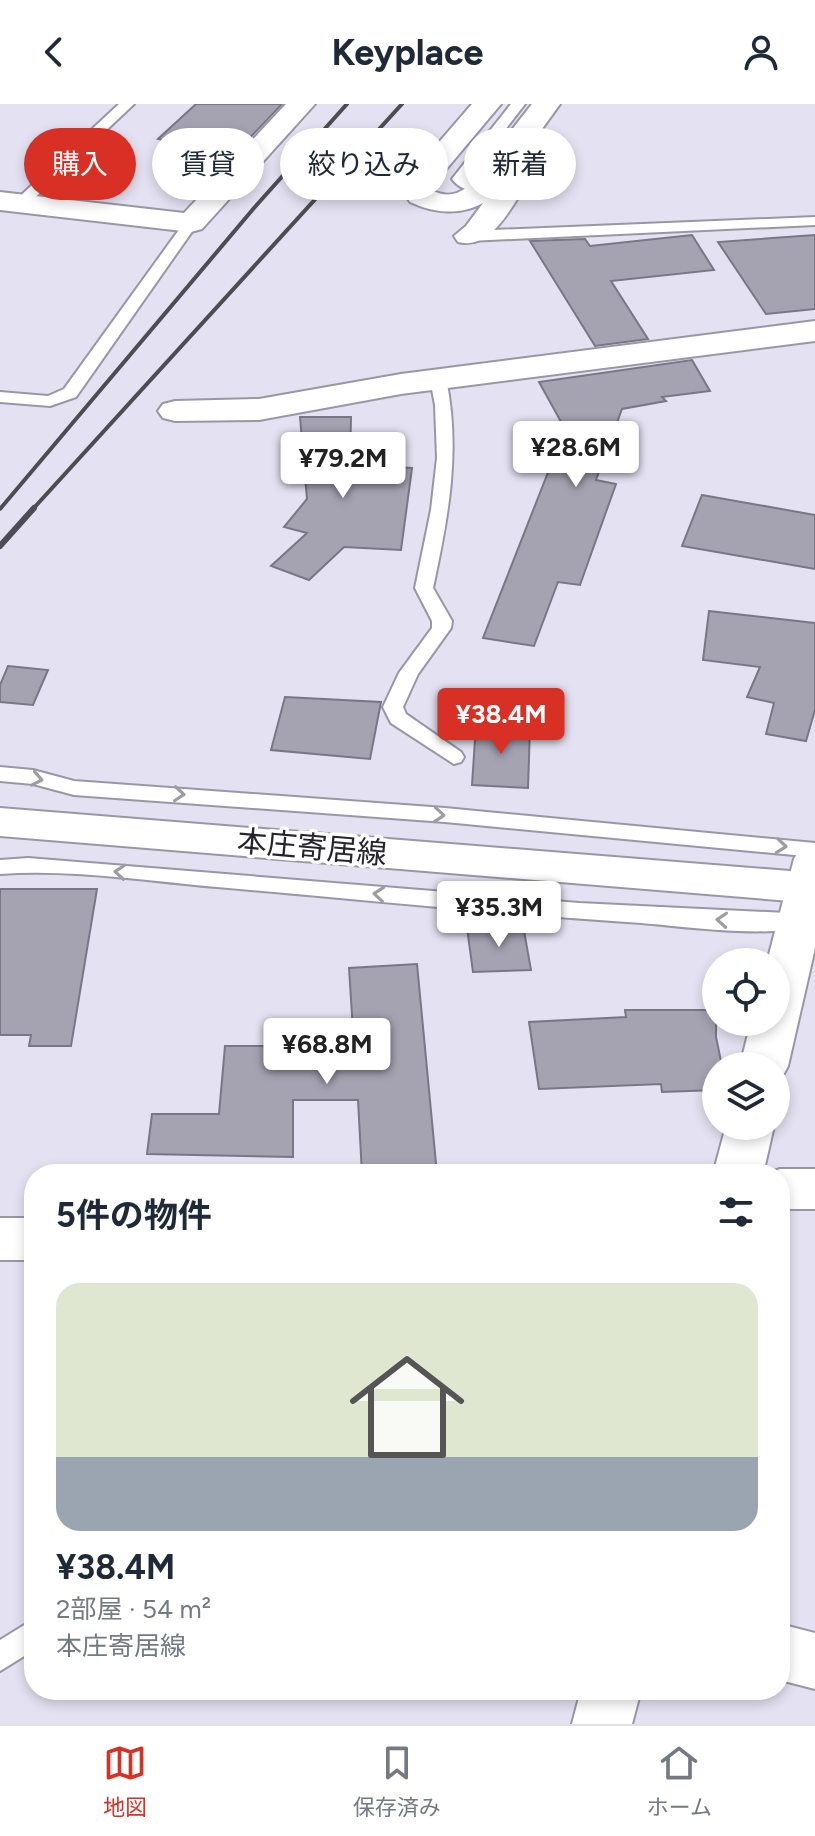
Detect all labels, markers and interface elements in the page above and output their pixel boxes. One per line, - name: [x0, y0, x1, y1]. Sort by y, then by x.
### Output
- icon: back: [32, 30, 76, 74]
- icon: person: [739, 30, 783, 74]
- text: Keyplace: [331, 31, 484, 74]
- chip: 購入: [24, 128, 136, 200]
- chip: 賃貸: [152, 128, 264, 200]
- chip: 絞り込み: [280, 128, 448, 200]
- chip: 新着: [464, 128, 576, 200]
- pin: ¥28.6M: [511, 421, 641, 489]
- text: ¥28.6M: [531, 431, 621, 463]
- pin: ¥79.2M: [278, 432, 408, 500]
- text: ¥79.2M: [299, 442, 387, 474]
- pin: ¥38.4M: [436, 688, 566, 756]
- text: ¥38.4M: [455, 698, 547, 730]
- one-way arrow: [30, 770, 43, 787]
- one-way arrow: [173, 785, 186, 802]
- one-way arrow: [433, 806, 446, 823]
- street label: 本庄寄居線: [236, 822, 388, 872]
- one-way arrow: [775, 838, 788, 855]
- one-way arrow: [113, 864, 126, 881]
- pin: ¥35.3M: [434, 881, 564, 949]
- one-way arrow: [372, 886, 385, 903]
- text: ¥35.3M: [455, 891, 543, 923]
- one-way arrow: [715, 912, 728, 929]
- map controls: [702, 948, 790, 1140]
- button: locate: [702, 948, 790, 1036]
- pin: ¥68.8M: [262, 1018, 392, 1086]
- text: ¥68.8M: [281, 1028, 373, 1060]
- button: layers: [702, 1052, 790, 1140]
- icon: filters: [714, 1190, 758, 1234]
- text: 5件の物件: [56, 1195, 212, 1236]
- icon: home: [335, 1335, 479, 1479]
- text: ¥38.4M: [56, 1547, 175, 1588]
- text: 2部屋 · 54 m²: [56, 1593, 211, 1625]
- text: 本庄寄居線: [56, 1630, 186, 1662]
- tab: 地図: [103, 1741, 147, 1821]
- tab: 保存済み: [353, 1741, 441, 1821]
- tab: ホーム: [647, 1741, 712, 1821]

